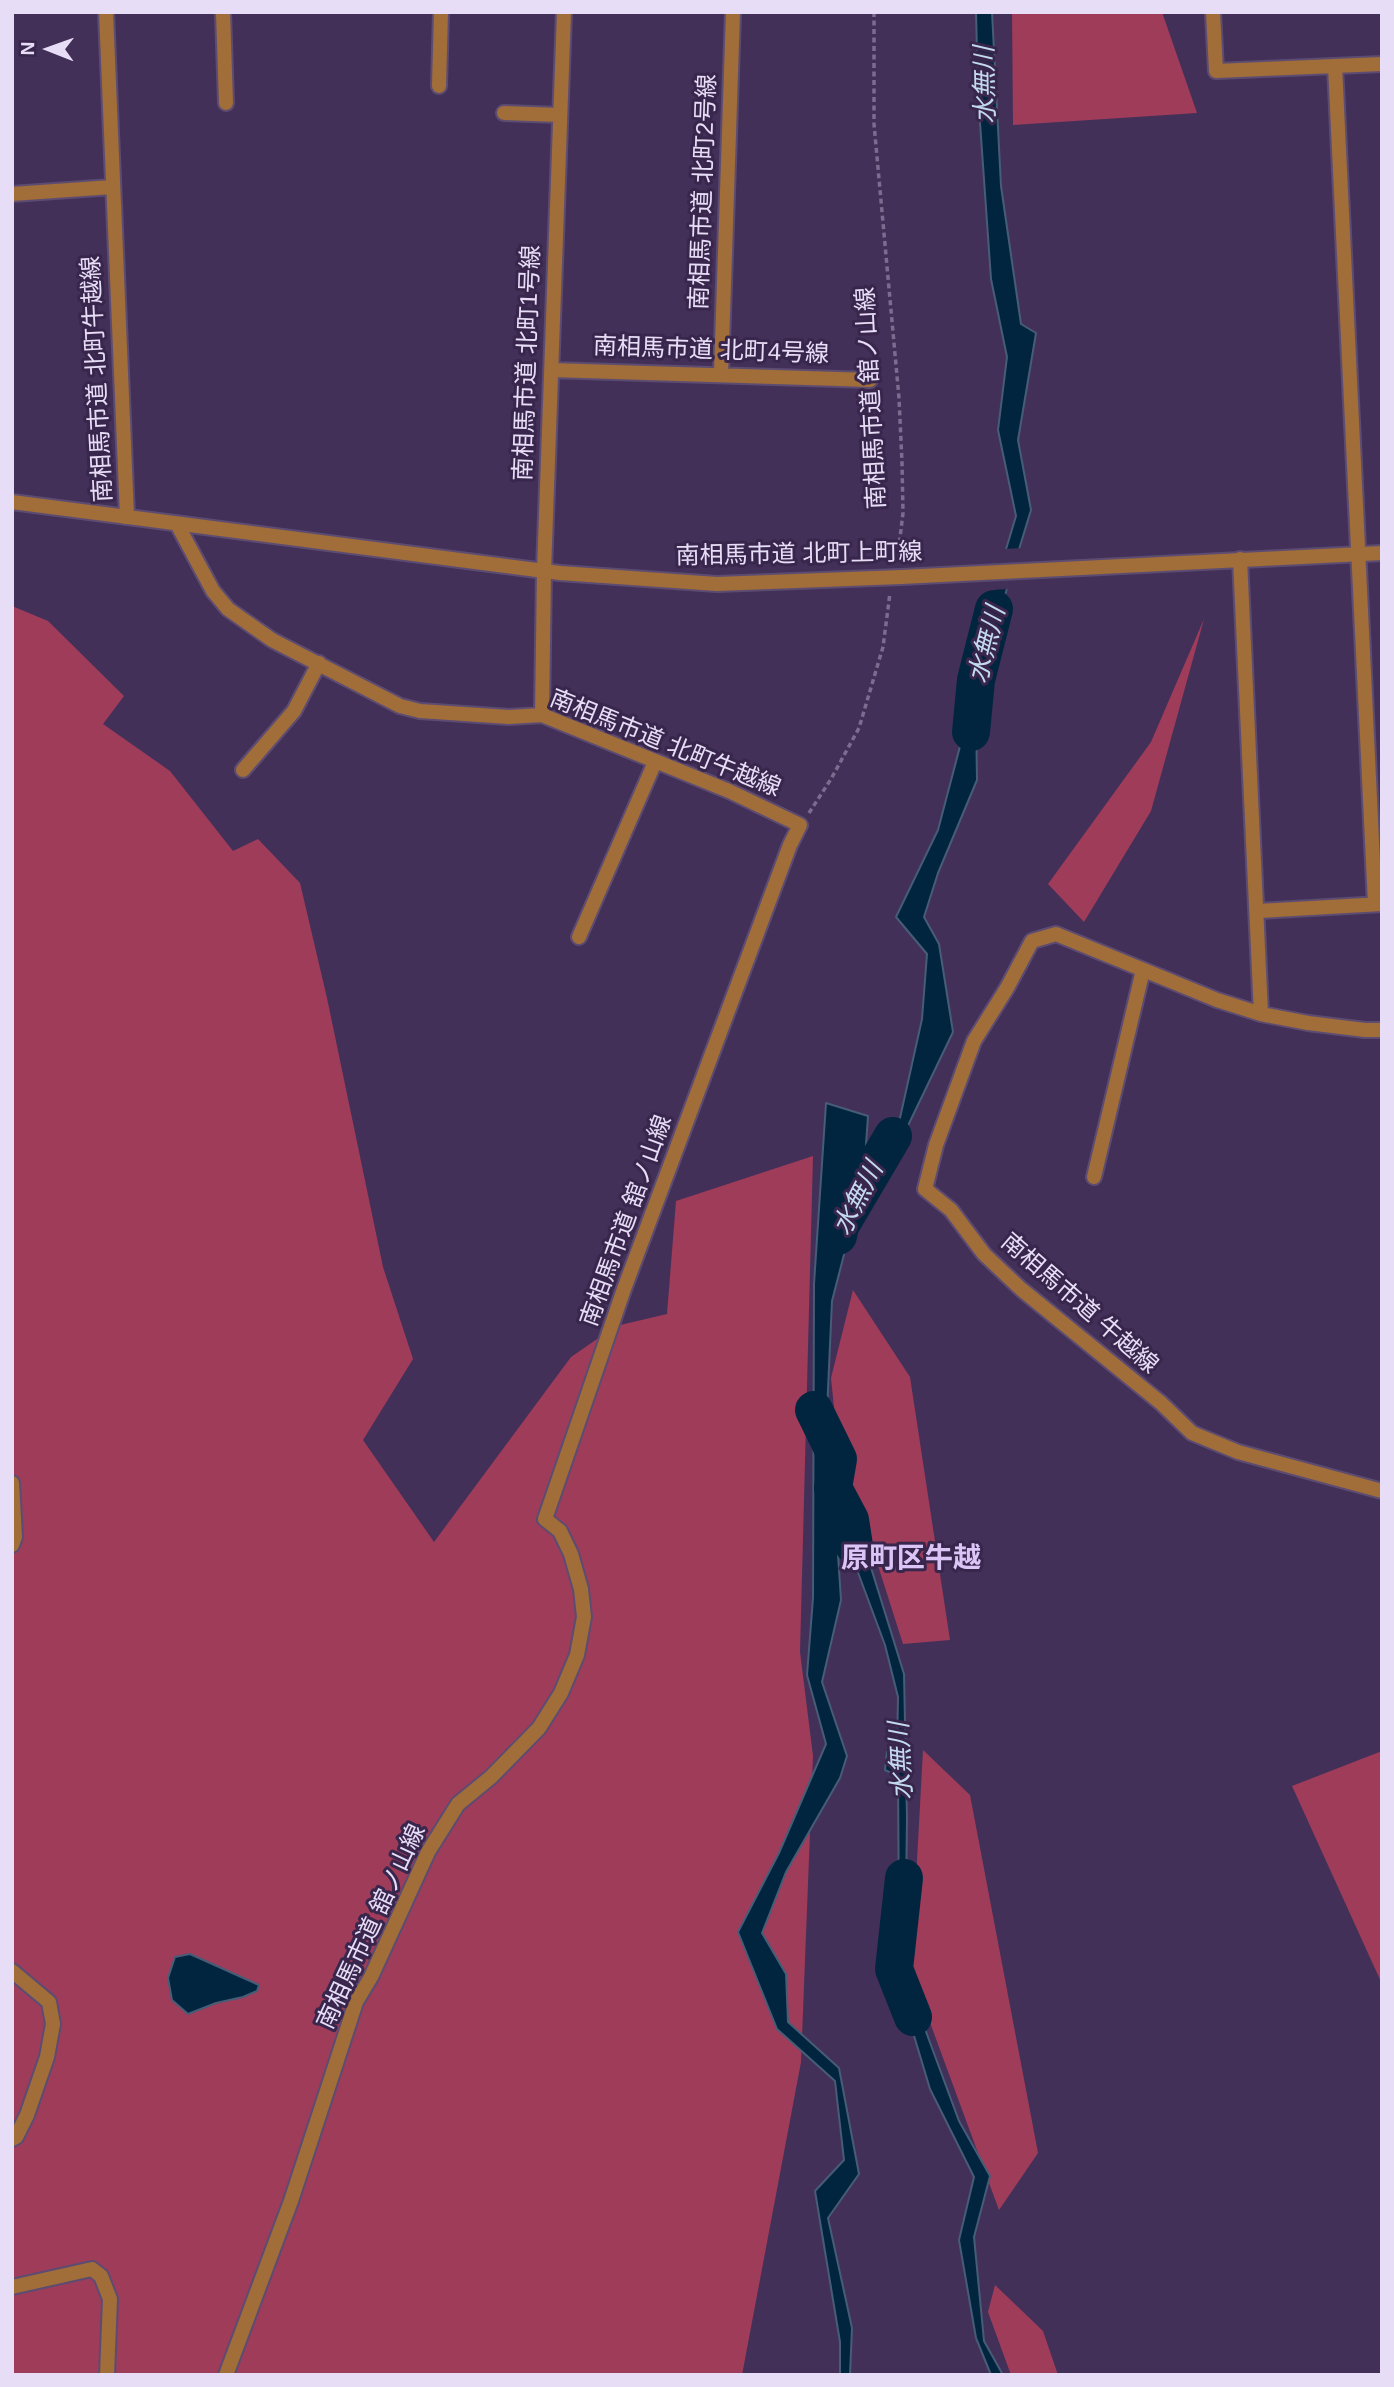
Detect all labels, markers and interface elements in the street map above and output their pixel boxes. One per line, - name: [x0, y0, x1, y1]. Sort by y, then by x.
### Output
- north arrow: [14, 14, 84, 84]
- text: N: [17, 42, 38, 56]
- water label: 水無川: [970, 46, 1002, 124]
- street label: 南相馬市道 北町2号線: [685, 74, 723, 310]
- street label: 南相馬市道 北町1号線: [509, 245, 547, 481]
- street label: 南相馬市道 北町牛越線: [77, 255, 119, 503]
- street label: 南相馬市道 舘ノ山線: [852, 286, 892, 510]
- street label: 南相馬市道 北町4号線: [593, 332, 829, 370]
- street label: 南相馬市道 北町上町線: [675, 538, 923, 572]
- water label: 水無川: [963, 603, 1013, 687]
- street label: 南相馬市道 北町牛越線: [545, 684, 785, 804]
- street label: 南相馬市道 舘ノ山線: [575, 1111, 679, 1331]
- water label: 水無川: [827, 1157, 891, 1241]
- street label: 南相馬市道 牛越線: [995, 1228, 1163, 1380]
- district label: 原町区牛越: [841, 1542, 981, 1576]
- water label: 水無川: [884, 1721, 920, 1801]
- street label: 南相馬市道 舘ノ山線: [312, 1820, 432, 2034]

